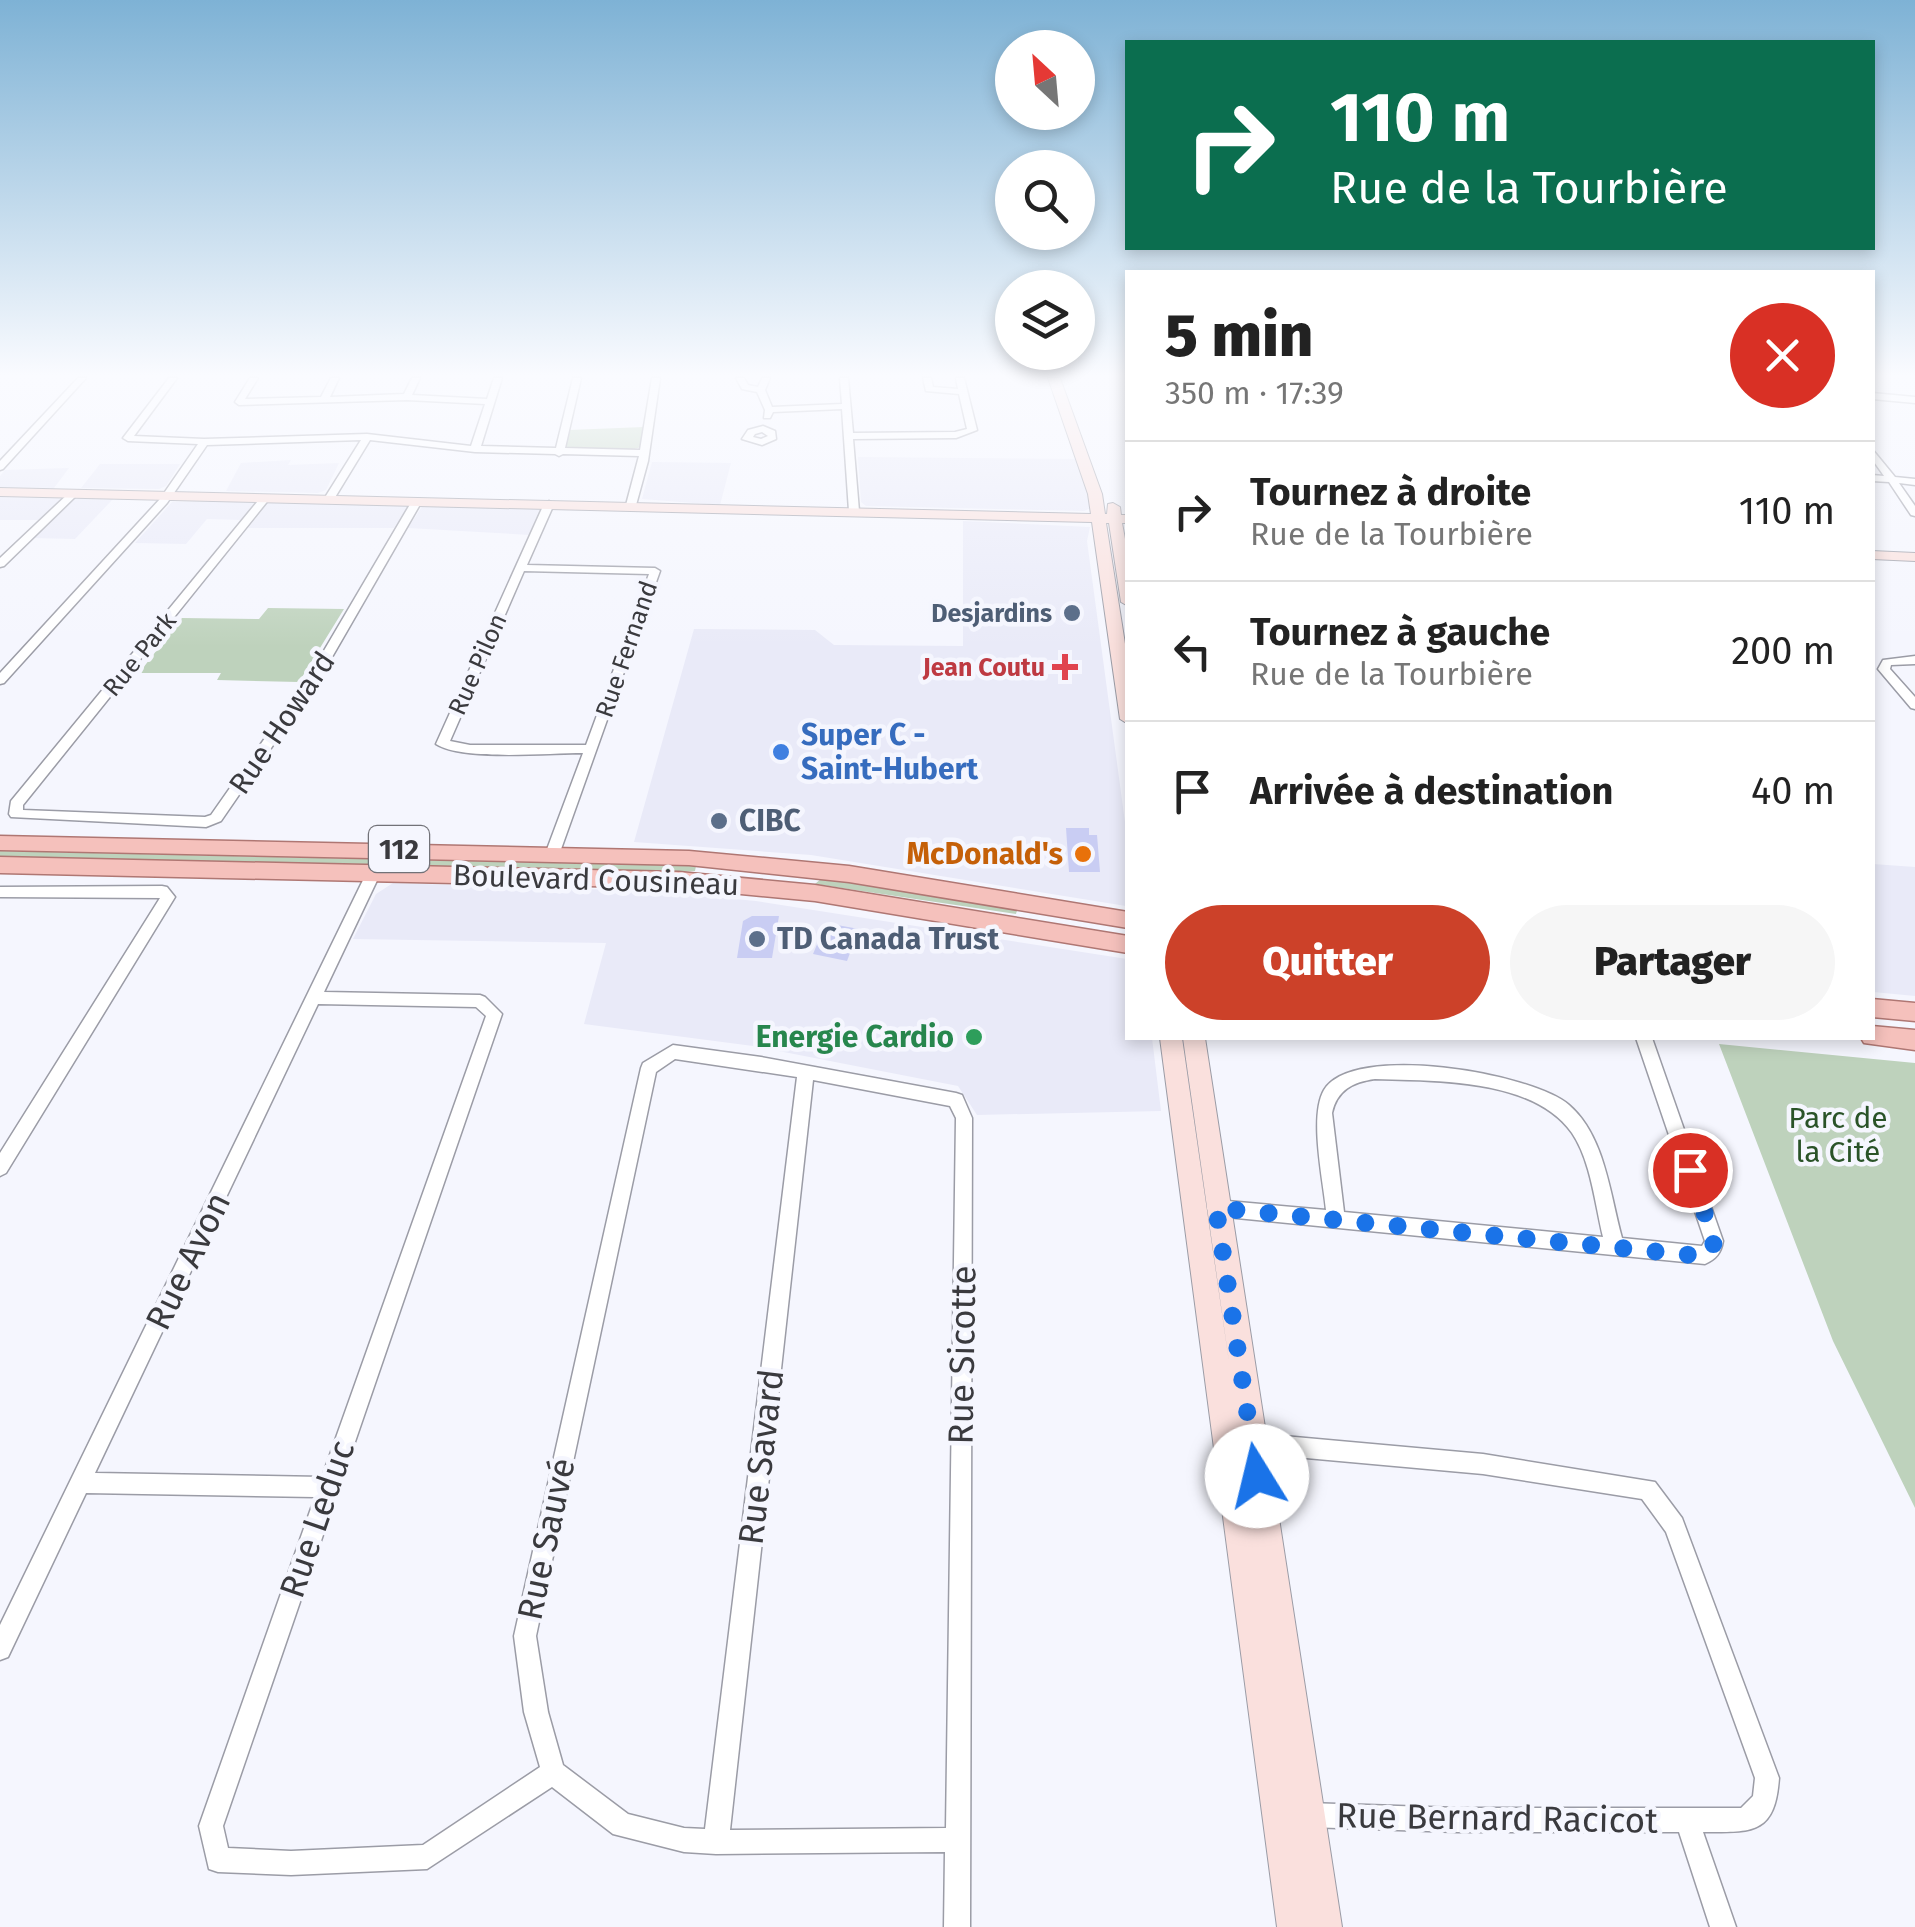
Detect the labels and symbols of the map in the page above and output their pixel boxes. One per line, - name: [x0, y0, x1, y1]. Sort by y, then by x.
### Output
- north arrow: [995, 30, 1095, 130]
- street label: Rue Fernand: [590, 577, 664, 722]
- place label: Desjardins: [931, 599, 1052, 629]
- marker: Desjardins: [1061, 602, 1083, 624]
- street label: Rue Park: [97, 607, 183, 703]
- street label: Rue Pilon: [442, 609, 514, 720]
- street label: Rue Howard: [221, 645, 343, 801]
- place label: Jean Coutu: [922, 653, 1045, 683]
- marker: Jean Coutu: [1054, 656, 1076, 678]
- place label: Super C - Saint-Hubert: [801, 717, 979, 787]
- marker: Super C - Saint-Hubert: [770, 741, 792, 763]
- place label: CIBC: [739, 803, 802, 839]
- marker: CIBC: [708, 810, 730, 832]
- road number: 112: [369, 826, 429, 872]
- place label: McDonald's: [906, 836, 1063, 872]
- marker: McDonald's: [1072, 843, 1094, 865]
- street label: Boulevard Cousineau: [452, 857, 740, 903]
- place label: TD Canada Trust: [777, 921, 1000, 957]
- marker: TD Canada Trust: [746, 928, 768, 950]
- place label: Energie Cardio: [756, 1019, 954, 1055]
- marker: Energie Cardio: [963, 1026, 985, 1048]
- park label: Parc de la Cité: [1788, 1100, 1888, 1170]
- pin: [1648, 1128, 1733, 1213]
- street label: Rue Avon: [137, 1185, 239, 1337]
- street label: Rue Sicotte: [939, 1265, 985, 1445]
- street label: Rue Savard: [729, 1367, 793, 1547]
- position arrow: [1205, 1424, 1309, 1528]
- street label: Rue Leduc: [271, 1435, 363, 1603]
- street label: Rue Sauvé: [508, 1454, 584, 1624]
- street label: Rue Bernard Racicot: [1336, 1794, 1658, 1842]

